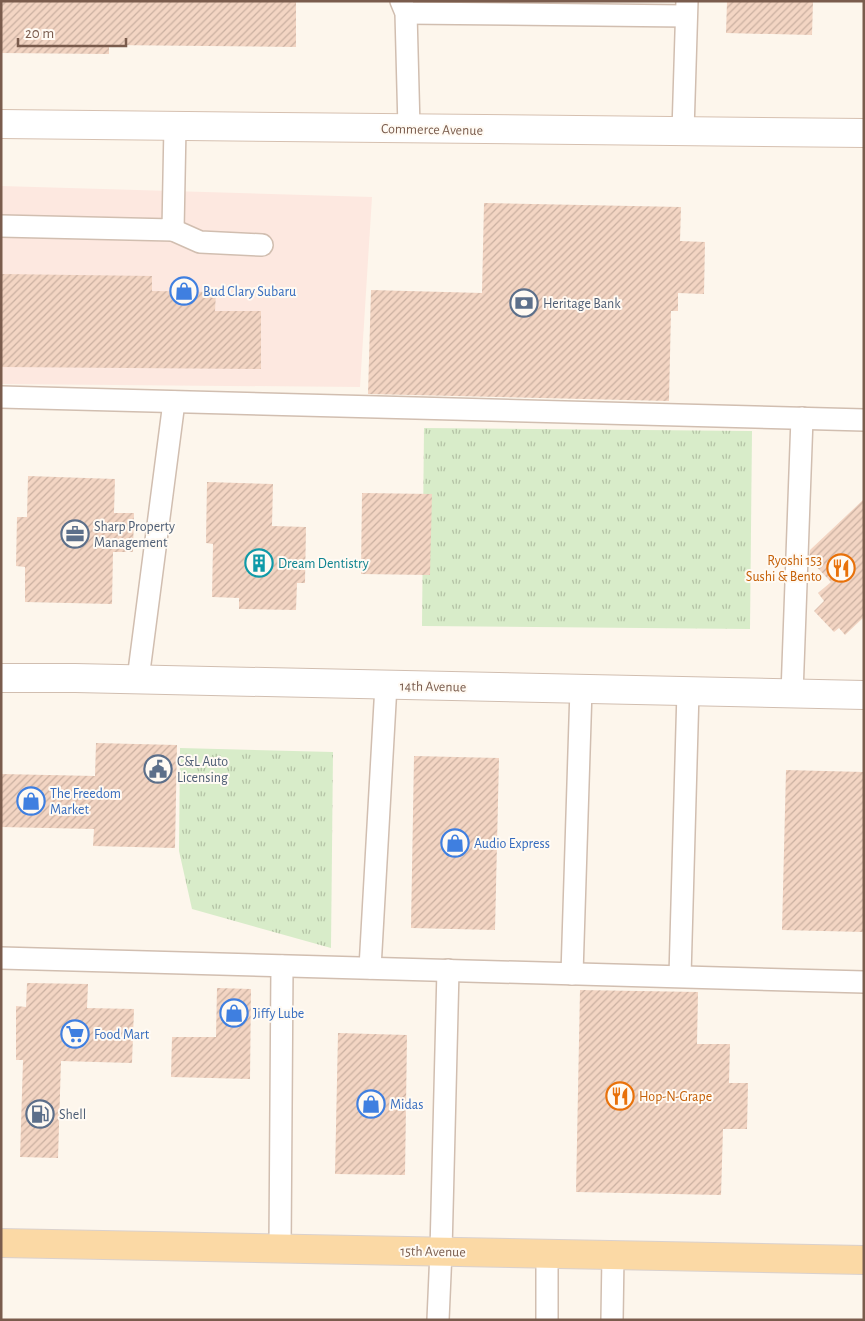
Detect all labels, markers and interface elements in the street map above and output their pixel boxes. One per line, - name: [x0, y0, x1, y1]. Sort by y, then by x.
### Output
- scale bar: [18, 15, 125, 47]
- text: 20 m: [25, 26, 54, 41]
- street label: Commerce Avenue: [381, 122, 483, 138]
- shop icon: Bud Clary Subaru: [169, 276, 199, 306]
- place label: Bud Clary Subaru: [203, 285, 296, 299]
- bank icon: Heritage Bank: [509, 288, 539, 318]
- place label: Heritage Bank: [543, 297, 621, 311]
- office icon: Sharp Property Management: [60, 519, 90, 549]
- place label: Sharp Property Management: [94, 520, 175, 550]
- building icon: Dream Dentistry: [244, 548, 274, 578]
- restaurant icon: Ryoshi 153 Sushi & Bento: [826, 553, 856, 583]
- place label: Ryoshi 153 Sushi & Bento: [746, 554, 822, 584]
- place label: Dream Dentistry: [278, 557, 369, 571]
- street label: 14th Avenue: [400, 679, 466, 695]
- public building icon: C&L Auto Licensing: [143, 754, 173, 784]
- place label: C&L Auto Licensing: [177, 755, 228, 785]
- shop icon: The Freedom Market: [16, 786, 46, 816]
- place label: The Freedom Market: [50, 787, 121, 817]
- shop icon: Audio Express: [440, 828, 470, 858]
- place label: Audio Express: [474, 837, 550, 851]
- shop icon: Jiffy Lube: [219, 998, 249, 1028]
- place label: Jiffy Lube: [253, 1007, 304, 1021]
- supermarket icon: Food Mart: [60, 1019, 90, 1049]
- place label: Food Mart: [94, 1028, 150, 1042]
- restaurant icon: Hop-N-Grape: [605, 1081, 635, 1111]
- shop icon: Midas: [356, 1089, 386, 1119]
- place label: Hop-N-Grape: [639, 1090, 712, 1104]
- place label: Midas: [390, 1098, 423, 1112]
- fuel station icon: Shell: [25, 1099, 55, 1129]
- place label: Shell: [59, 1108, 86, 1122]
- street label: 15th Avenue: [400, 1244, 466, 1260]

